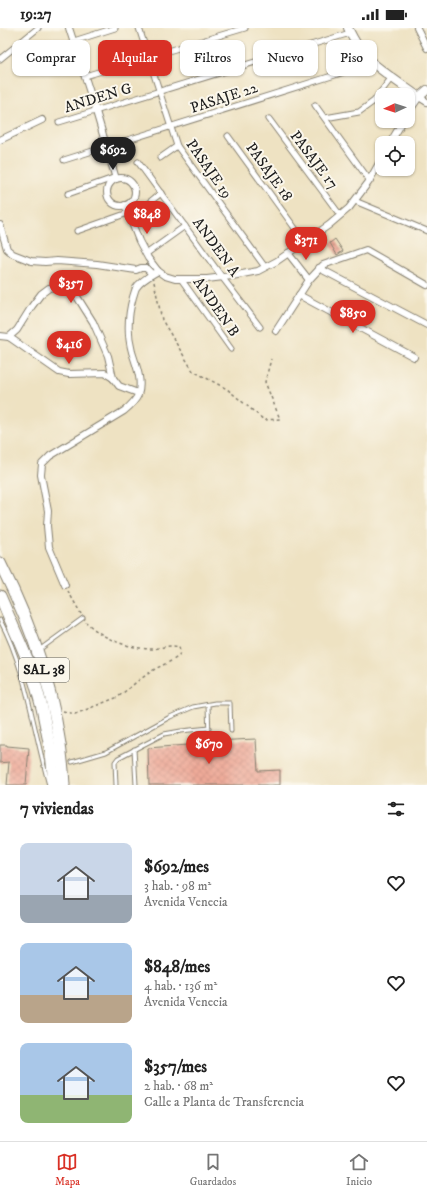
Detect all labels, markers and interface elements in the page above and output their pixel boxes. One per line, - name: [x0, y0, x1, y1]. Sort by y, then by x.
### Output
- text: 19:27: [20, 5, 52, 24]
- chip: Comprar: [12, 40, 90, 76]
- chip: Alquilar: [98, 40, 172, 76]
- chip: Filtros: [180, 40, 245, 76]
- chip: Nuevo: [253, 40, 318, 76]
- chip: Piso: [326, 40, 377, 76]
- street label: PASAJE 22: [188, 78, 261, 118]
- street label: ANDEN G: [62, 79, 134, 117]
- north arrow: [375, 88, 415, 128]
- map controls: [375, 88, 415, 176]
- street label: PASAJE 17: [286, 127, 342, 193]
- street label: PASAJE 19: [182, 136, 236, 202]
- button: locate: [375, 136, 415, 176]
- pin: $692: [89, 137, 137, 171]
- street label: PASAJE 18: [241, 139, 297, 205]
- text: $692: [100, 142, 126, 158]
- pin: $848: [123, 201, 171, 235]
- text: $848: [133, 206, 161, 222]
- street label: ANDEN A: [188, 214, 244, 281]
- pin: $371: [282, 227, 330, 261]
- text: $371: [294, 232, 318, 248]
- pin: $357: [47, 270, 95, 304]
- street label: ANDEN B: [189, 273, 243, 341]
- text: $357: [58, 275, 84, 291]
- pin: $850: [329, 300, 377, 334]
- text: $850: [339, 305, 367, 321]
- pin: $416: [45, 331, 93, 365]
- text: $416: [56, 336, 82, 352]
- road number: SAL 38: [19, 658, 69, 682]
- pin: $670: [185, 731, 233, 765]
- text: $670: [195, 736, 223, 752]
- text: 7 viviendas: [20, 798, 94, 820]
- icon: filters: [385, 798, 407, 820]
- text: $692/mes: [144, 856, 209, 878]
- icon: home: [52, 859, 100, 907]
- icon: heart: [385, 872, 407, 894]
- text: 3 hab. · 98 m²: [144, 878, 211, 894]
- text: Avenida Venecia: [144, 894, 228, 910]
- text: $848/mes: [144, 956, 210, 978]
- icon: home: [52, 959, 100, 1007]
- icon: heart: [385, 972, 407, 994]
- text: 4 hab. · 136 m²: [144, 978, 217, 994]
- text: Avenida Venecia: [144, 994, 228, 1010]
- text: $357/mes: [144, 1056, 207, 1078]
- icon: home: [52, 1059, 100, 1107]
- icon: heart: [385, 1072, 407, 1094]
- text: 2 hab. · 68 m²: [144, 1078, 213, 1094]
- text: Calle a Planta de Transferencia: [144, 1094, 304, 1110]
- tab: Mapa: [55, 1151, 80, 1189]
- tab: Guardados: [190, 1151, 236, 1189]
- tab: Inicio: [346, 1151, 372, 1189]

